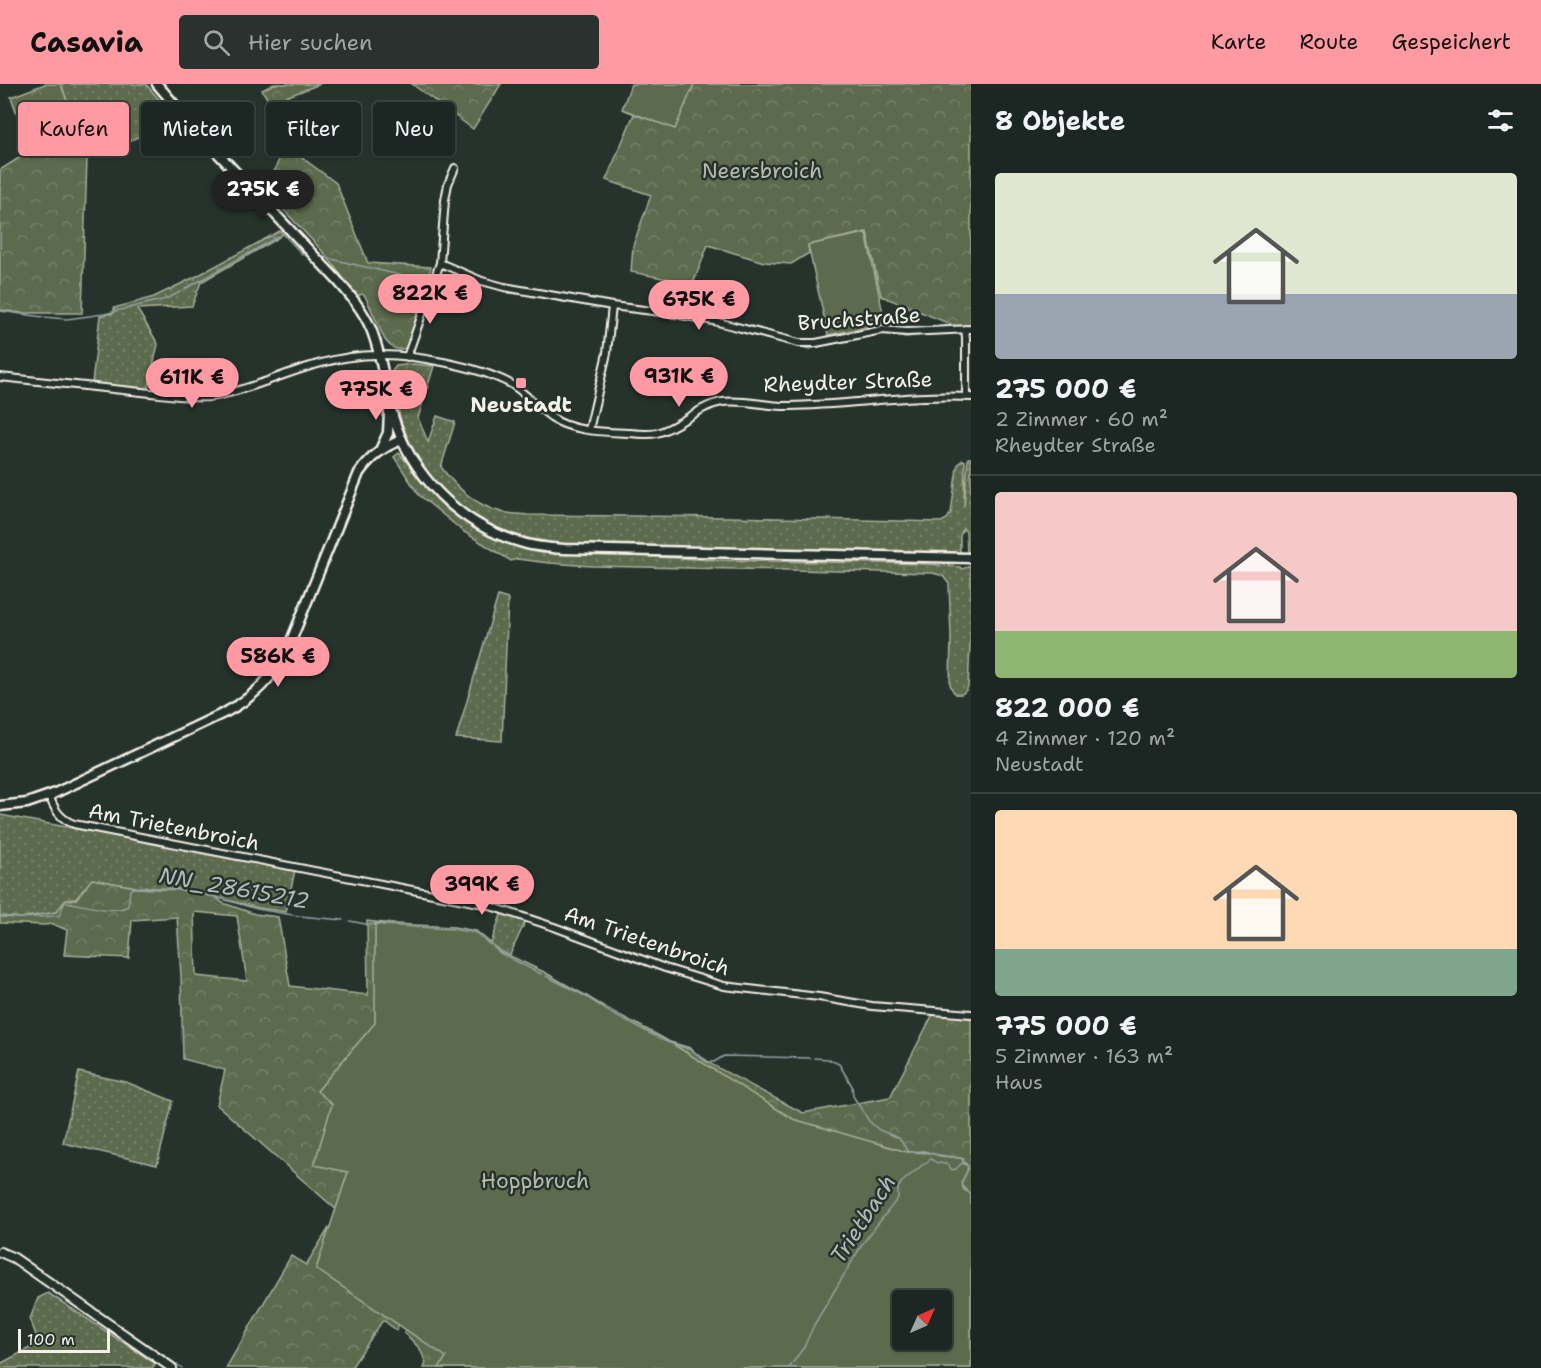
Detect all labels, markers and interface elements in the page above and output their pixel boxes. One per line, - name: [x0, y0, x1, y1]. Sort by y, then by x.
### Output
- search box: [179, 15, 599, 69]
- text: Casavia: [30, 23, 143, 61]
- icon: search: [200, 26, 233, 59]
- text: Hier suchen: [248, 28, 373, 57]
- text: Karte: [1211, 28, 1266, 56]
- text: Route: [1299, 28, 1358, 56]
- text: Gespeichert: [1391, 28, 1511, 56]
- chip: Kaufen: [18, 102, 129, 156]
- chip: Mieten: [141, 102, 254, 156]
- chip: Filter: [266, 102, 361, 156]
- chip: Neu: [373, 102, 455, 156]
- text: 8 Objekte: [995, 103, 1125, 138]
- icon: filters: [1484, 104, 1517, 137]
- park label: Neersbroich: [702, 157, 822, 185]
- pin: 275K €: [214, 170, 312, 221]
- text: 275K €: [226, 176, 300, 202]
- icon: home: [1202, 212, 1310, 320]
- pin: 822K €: [381, 274, 479, 325]
- text: 822K €: [392, 280, 468, 306]
- pin: 675K €: [650, 280, 748, 331]
- text: 675K €: [662, 286, 736, 312]
- street label: Bruchstraße: [797, 301, 921, 337]
- pin: 931K €: [630, 357, 728, 408]
- pin: 611K €: [143, 358, 241, 409]
- text: 931K €: [644, 363, 714, 389]
- text: 611K €: [160, 364, 224, 390]
- street label: Rheydter Straße: [763, 365, 933, 399]
- pin: 775K €: [327, 370, 425, 421]
- text: 275 000 €: [995, 371, 1136, 406]
- text: 775K €: [339, 376, 413, 402]
- marker: Neustadt: [514, 376, 528, 390]
- place label: Neustadt: [470, 391, 572, 419]
- text: 2 Zimmer · 60 m²: [995, 406, 1168, 432]
- text: Rheydter Straße: [995, 432, 1156, 458]
- icon: home: [1202, 531, 1310, 639]
- pin: 586K €: [229, 637, 327, 688]
- text: 586K €: [241, 643, 315, 669]
- text: 822 000 €: [995, 690, 1139, 725]
- text: 4 Zimmer · 120 m²: [995, 725, 1175, 751]
- text: Neustadt: [995, 751, 1084, 777]
- street label: Am Trietenbroich: [86, 797, 262, 857]
- icon: home: [1202, 849, 1310, 957]
- water label: NN_28615212: [157, 861, 311, 915]
- pin: 399K €: [433, 865, 531, 916]
- text: 399K €: [444, 871, 520, 897]
- street label: Am Trietenbroich: [560, 900, 734, 982]
- text: 775 000 €: [995, 1008, 1137, 1043]
- text: 5 Zimmer · 163 m²: [995, 1043, 1173, 1069]
- text: Haus: [995, 1069, 1043, 1095]
- park label: Hoppbruch: [481, 1167, 589, 1195]
- water label: Trietbach: [824, 1169, 902, 1269]
- north arrow: [892, 1290, 952, 1350]
- map controls: [892, 1290, 952, 1350]
- scale bar: [18, 1326, 110, 1354]
- text: 100 m: [27, 1329, 75, 1350]

